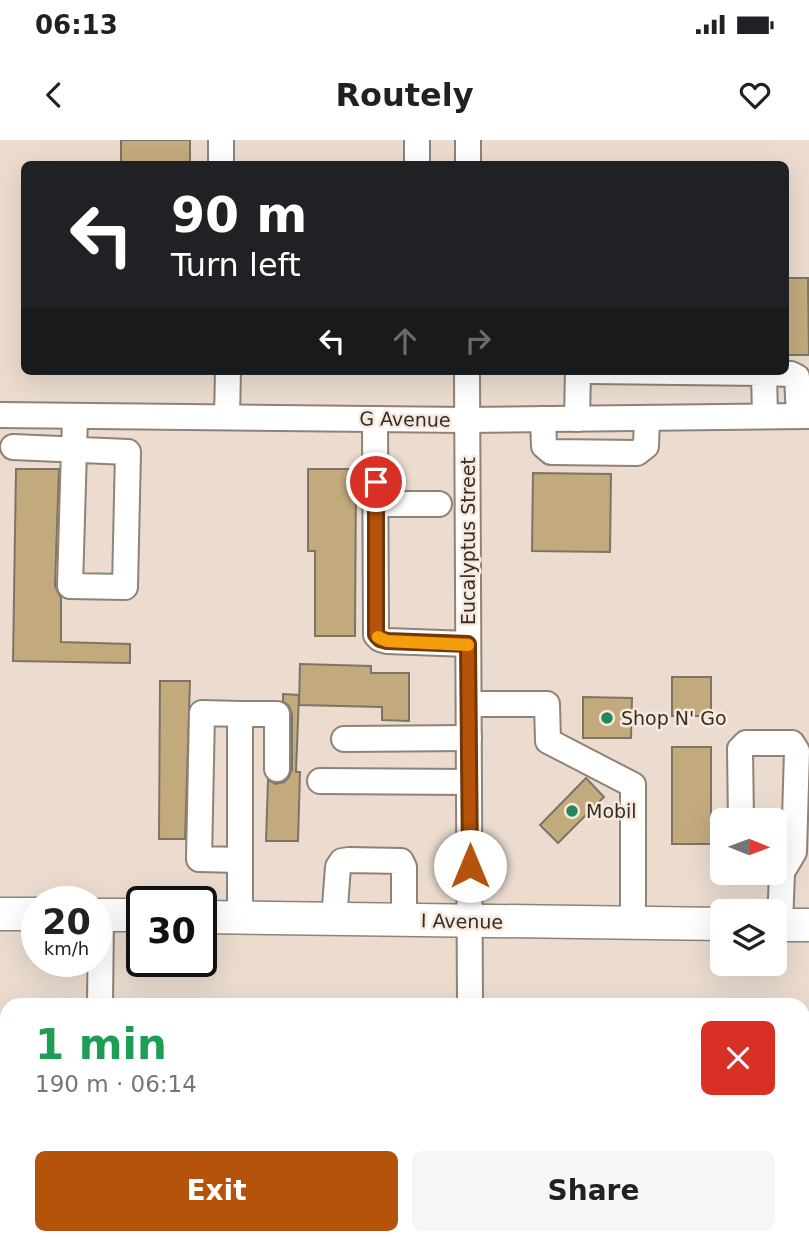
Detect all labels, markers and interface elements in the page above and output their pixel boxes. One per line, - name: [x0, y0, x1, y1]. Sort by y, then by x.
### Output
- text: 06:13: [35, 10, 118, 40]
- icon: back: [35, 76, 73, 114]
- text: Routely: [335, 76, 474, 114]
- icon: heart: [736, 76, 774, 114]
- text: 90 m: [171, 187, 307, 244]
- icon: left: [56, 189, 147, 280]
- text: Turn left: [171, 246, 301, 284]
- icon: left: [313, 322, 351, 360]
- icon: ahead: [386, 322, 424, 360]
- icon: right: [459, 322, 497, 360]
- street label: G Avenue: [359, 407, 451, 431]
- pin: [346, 452, 406, 512]
- street label: Eucalyptus Street: [457, 457, 479, 625]
- icon: arrive: [357, 463, 395, 501]
- place label: Shop N' Go: [621, 707, 727, 729]
- marker: Shop N' Go: [599, 710, 615, 726]
- place label: Mobil: [586, 800, 637, 822]
- marker: Mobil: [564, 803, 580, 819]
- north arrow: [710, 808, 788, 886]
- map controls: [710, 808, 787, 976]
- position arrow: [433, 829, 507, 903]
- speed limit sign: 30: [126, 886, 217, 977]
- button: layers: [710, 899, 787, 976]
- text: 20: [42, 902, 91, 942]
- street label: I Avenue: [421, 909, 503, 933]
- text: km/h: [44, 938, 89, 959]
- text: 1 min: [35, 1020, 167, 1069]
- button: close: [701, 1021, 775, 1095]
- text: 190 m · 06:14: [35, 1071, 197, 1097]
- button: Exit: [35, 1151, 398, 1231]
- button: Share: [412, 1151, 775, 1231]

